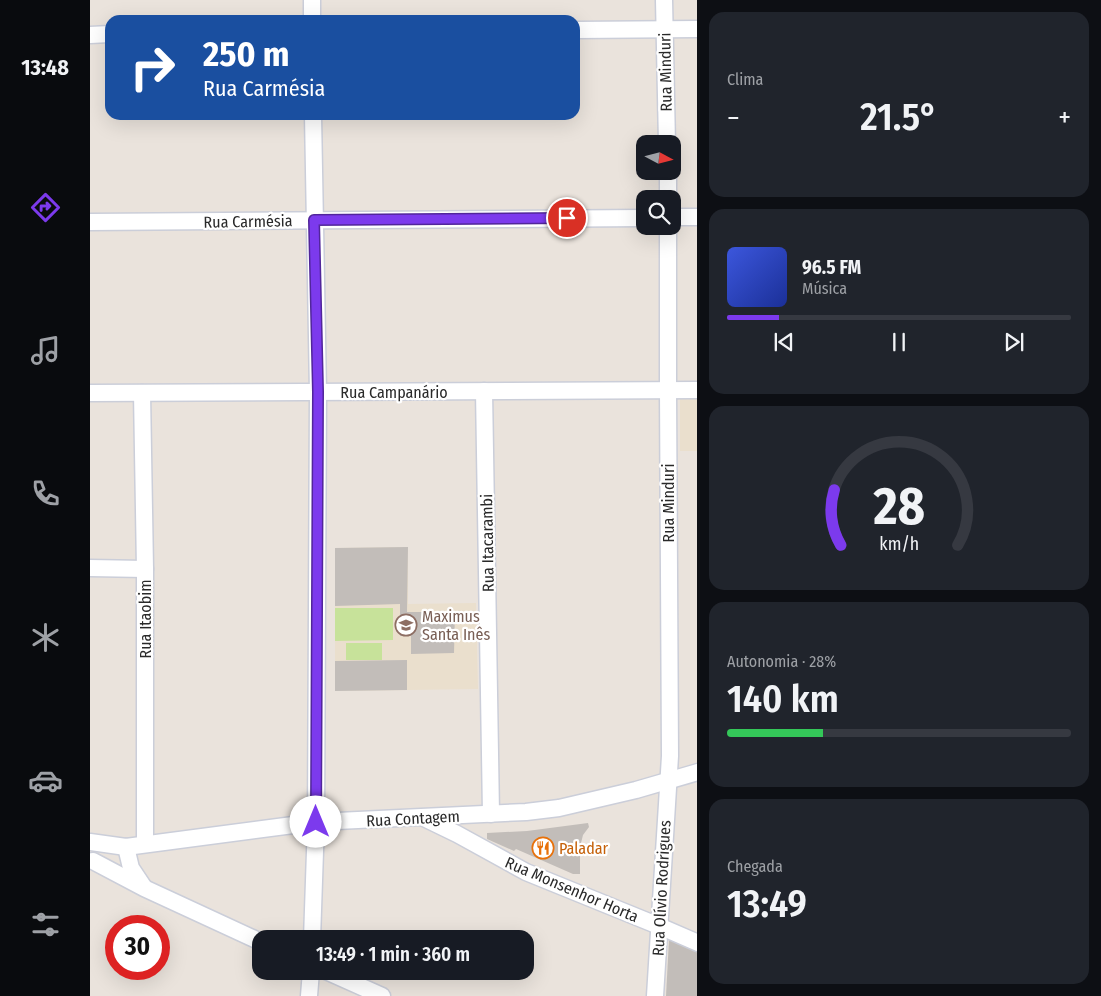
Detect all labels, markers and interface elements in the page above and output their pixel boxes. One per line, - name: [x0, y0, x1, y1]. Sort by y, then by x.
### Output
- street label: Rua Minduri: [655, 32, 676, 112]
- text: 250 m: [203, 33, 290, 75]
- icon: right: [120, 35, 185, 100]
- text: 13:48: [21, 54, 69, 81]
- text: Clima: [727, 70, 763, 89]
- text: Rua Carmésia: [203, 75, 325, 102]
- text: 21.5°: [860, 94, 938, 140]
- text: −: [727, 101, 740, 134]
- text: +: [1058, 101, 1071, 134]
- north arrow: [636, 135, 681, 180]
- map controls: [636, 135, 681, 235]
- icon: directions: [28, 190, 63, 225]
- button: search: [636, 190, 681, 235]
- pin: [546, 197, 588, 239]
- icon: arrive: [553, 204, 581, 232]
- street label: Rua Carmésia: [203, 211, 293, 232]
- text: 96.5 FM: [802, 256, 861, 279]
- text: Música: [802, 279, 847, 298]
- icon: previous: [770, 328, 798, 356]
- icon: pause: [885, 328, 913, 356]
- icon: next: [1000, 328, 1028, 356]
- icon: music: [28, 333, 63, 368]
- street label: Rua Campanário: [340, 383, 448, 402]
- street label: Rua Minduri: [659, 463, 678, 543]
- text: 28: [872, 475, 925, 538]
- icon: phone: [28, 476, 63, 511]
- street label: Rua Itacarambi: [477, 494, 498, 592]
- text: km/h: [879, 533, 919, 555]
- street label: Rua Itaobim: [136, 579, 155, 659]
- place label: Maximus Santa Inês: [422, 607, 490, 644]
- school or university icon: Maximus Santa Inês: [394, 613, 418, 637]
- icon: climate: [28, 620, 63, 655]
- text: Autonomia · 28%: [727, 652, 836, 671]
- text: 140 km: [727, 676, 839, 722]
- icon: car: [28, 763, 63, 798]
- position arrow: [289, 795, 341, 847]
- street label: Rua Contagem: [366, 807, 460, 830]
- street label: Rua Olívio Rodrigues: [648, 820, 675, 956]
- restaurant icon: Paladar: [531, 836, 555, 860]
- place label: Paladar: [559, 839, 609, 858]
- street label: Rua Monsenhor Horta: [502, 853, 641, 926]
- text: Chegada: [727, 857, 783, 876]
- text: 13:49: [727, 881, 807, 927]
- icon: filters: [28, 907, 63, 942]
- speed limit sign: 30: [105, 915, 170, 980]
- text: 13:49 · 1 min · 360 m: [316, 943, 470, 966]

